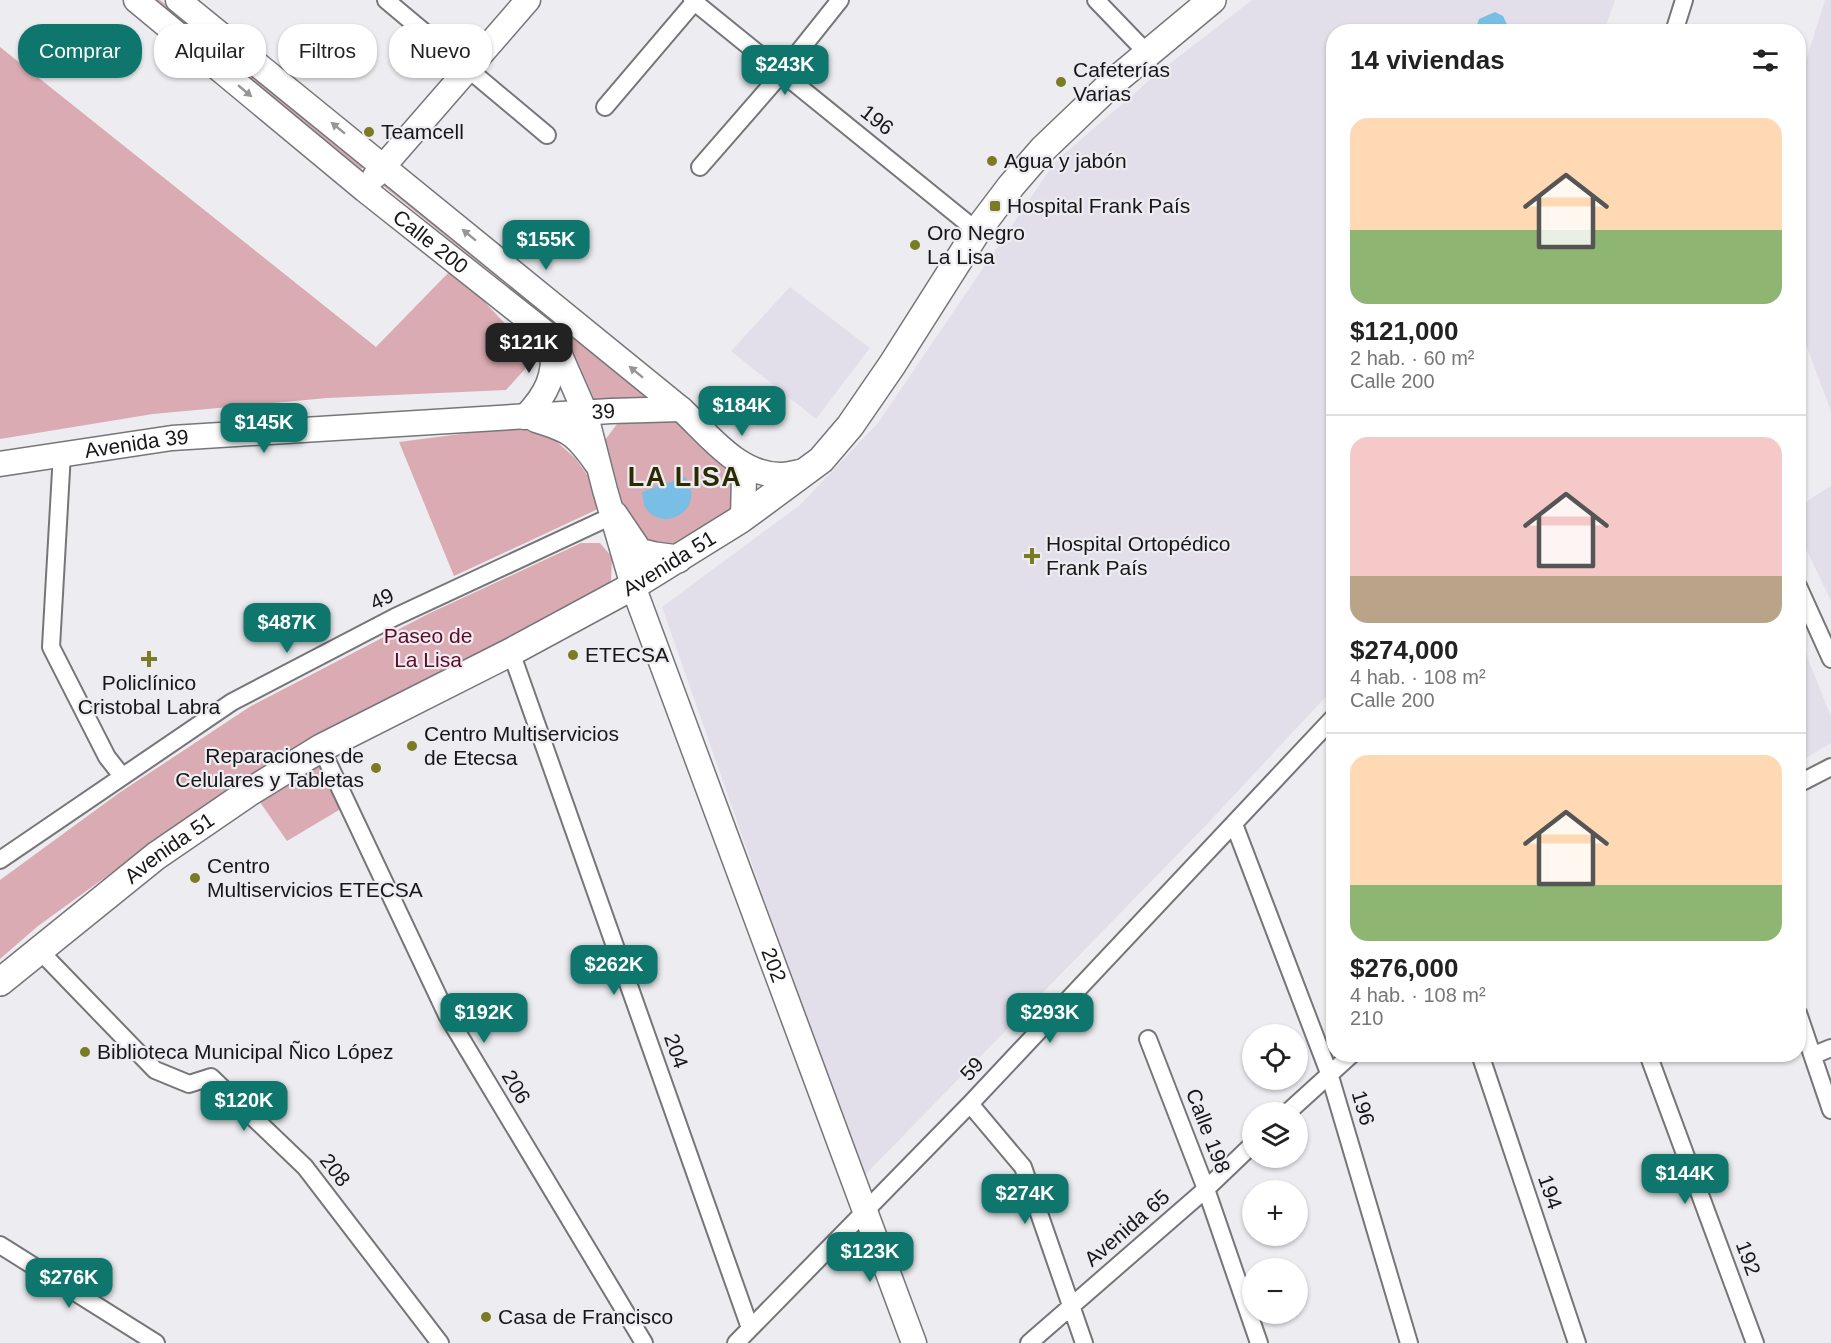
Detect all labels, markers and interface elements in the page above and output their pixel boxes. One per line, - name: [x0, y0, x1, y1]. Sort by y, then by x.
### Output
- chip: Comprar: [18, 24, 142, 78]
- chip: Alquilar: [154, 24, 266, 78]
- chip: Filtros: [278, 24, 377, 78]
- chip: Nuevo: [389, 24, 492, 78]
- icon: filters: [1749, 44, 1782, 77]
- pin: $243K: [743, 45, 827, 96]
- text: 14 viviendas: [1350, 45, 1505, 75]
- text: $243K: [756, 53, 814, 75]
- place label: Cafeterías Varias: [1073, 58, 1170, 105]
- marker: Cafeterías Varias: [1054, 75, 1068, 89]
- one-way arrow: [237, 84, 252, 97]
- street label: 196: [856, 100, 898, 139]
- place label: Teamcell: [381, 120, 464, 143]
- one-way arrow: [330, 122, 345, 135]
- marker: Teamcell: [362, 125, 376, 139]
- place label: Agua y jabón: [1004, 149, 1127, 172]
- marker: Agua y jabón: [985, 154, 999, 168]
- icon: home: [1512, 157, 1620, 265]
- place label: Hospital Frank País: [1007, 194, 1190, 217]
- marker: Hospital Frank País: [988, 199, 1002, 213]
- street label: Calle 200: [389, 205, 473, 278]
- pin: $155K: [504, 220, 588, 271]
- place label: Oro Negro La Lisa: [927, 221, 1025, 268]
- text: $155K: [517, 228, 575, 250]
- one-way arrow: [461, 229, 477, 242]
- marker: Oro Negro La Lisa: [908, 238, 922, 252]
- text: $121,000: [1350, 316, 1458, 346]
- pin: $121K: [487, 323, 571, 374]
- text: $121K: [500, 331, 558, 353]
- text: 2 hab. · 60 m²: [1350, 347, 1475, 369]
- one-way arrow: [628, 366, 644, 379]
- text: Calle 200: [1350, 370, 1435, 392]
- pin: $184K: [700, 386, 784, 437]
- text: $184K: [713, 394, 771, 416]
- street label: 39: [591, 399, 616, 423]
- pin: $145K: [222, 403, 306, 454]
- text: $145K: [235, 411, 293, 433]
- street label: Avenida 39: [83, 425, 189, 462]
- district label: LA LISA: [628, 462, 742, 492]
- icon: home: [1512, 476, 1620, 584]
- street label: Avenida 51: [619, 526, 720, 600]
- place label: Hospital Ortopédico Frank País: [1046, 532, 1230, 579]
- marker: Hospital Ortopédico Frank País: [1023, 547, 1041, 565]
- street label: 49: [366, 583, 397, 614]
- pin: $487K: [245, 603, 329, 654]
- text: $487K: [258, 611, 316, 633]
- park label: Paseo de La Lisa: [384, 624, 472, 671]
- text: $274,000: [1350, 635, 1458, 665]
- place label: ETECSA: [585, 643, 669, 666]
- marker: ETECSA: [566, 648, 580, 662]
- marker: Policlínico Cristobal Labra: [140, 650, 158, 668]
- text: 4 hab. · 108 m²: [1350, 666, 1486, 688]
- place label: Policlínico Cristobal Labra: [78, 671, 221, 718]
- text: Calle 200: [1350, 689, 1435, 711]
- place label: Centro Multiservicios de Etecsa: [424, 722, 619, 769]
- marker: Centro Multiservicios de Etecsa: [405, 739, 419, 753]
- place label: Reparaciones de Celulares y Tabletas: [175, 744, 364, 791]
- marker: Reparaciones de Celulares y Tabletas: [369, 761, 383, 775]
- icon: home: [1512, 794, 1620, 902]
- street label: Avenida 51: [120, 808, 218, 888]
- place label: Centro Multiservicios ETECSA: [207, 854, 423, 901]
- marker: Centro Multiservicios ETECSA: [188, 871, 202, 885]
- street label: 202: [757, 944, 791, 985]
- pin: $262K: [572, 945, 656, 996]
- text: $262K: [585, 953, 643, 975]
- text: $276,000: [1350, 953, 1458, 983]
- text: 4 hab. · 108 m²: [1350, 984, 1486, 1006]
- pin: $192K: [442, 993, 526, 1044]
- pin: $293K: [1008, 993, 1092, 1044]
- text: $192K: [455, 1001, 513, 1023]
- text: $293K: [1021, 1001, 1079, 1023]
- text: 210: [1350, 1007, 1383, 1029]
- map controls: [1242, 1024, 1308, 1324]
- button: locate: [1242, 1024, 1308, 1090]
- street label: 204: [660, 1031, 693, 1071]
- place label: Biblioteca Municipal Ñico López: [97, 1040, 394, 1063]
- marker: Biblioteca Municipal Ñico López: [78, 1045, 92, 1059]
- street label: 59: [955, 1052, 988, 1085]
- street label: 206: [498, 1066, 535, 1108]
- pin: $120K: [202, 1081, 286, 1132]
- street label: Calle 198: [1182, 1085, 1235, 1176]
- street label: 196: [1348, 1088, 1379, 1128]
- text: $120K: [215, 1089, 273, 1111]
- button: layers: [1242, 1102, 1308, 1168]
- street label: 208: [316, 1149, 355, 1191]
- pin: $144K: [1643, 1154, 1727, 1205]
- text: $144K: [1656, 1162, 1714, 1184]
- street label: 194: [1534, 1172, 1567, 1212]
- pin: $274K: [983, 1174, 1067, 1225]
- button: +: [1242, 1180, 1308, 1246]
- text: $274K: [996, 1182, 1054, 1204]
- street label: Avenida 65: [1080, 1185, 1174, 1271]
- pin: $123K: [828, 1232, 912, 1283]
- street label: 192: [1732, 1237, 1765, 1278]
- text: $123K: [841, 1240, 899, 1262]
- pin: $276K: [27, 1258, 111, 1309]
- button: −: [1242, 1258, 1308, 1324]
- text: $276K: [40, 1266, 98, 1288]
- place label: Casa de Francisco: [498, 1305, 673, 1328]
- marker: Casa de Francisco: [479, 1310, 493, 1324]

